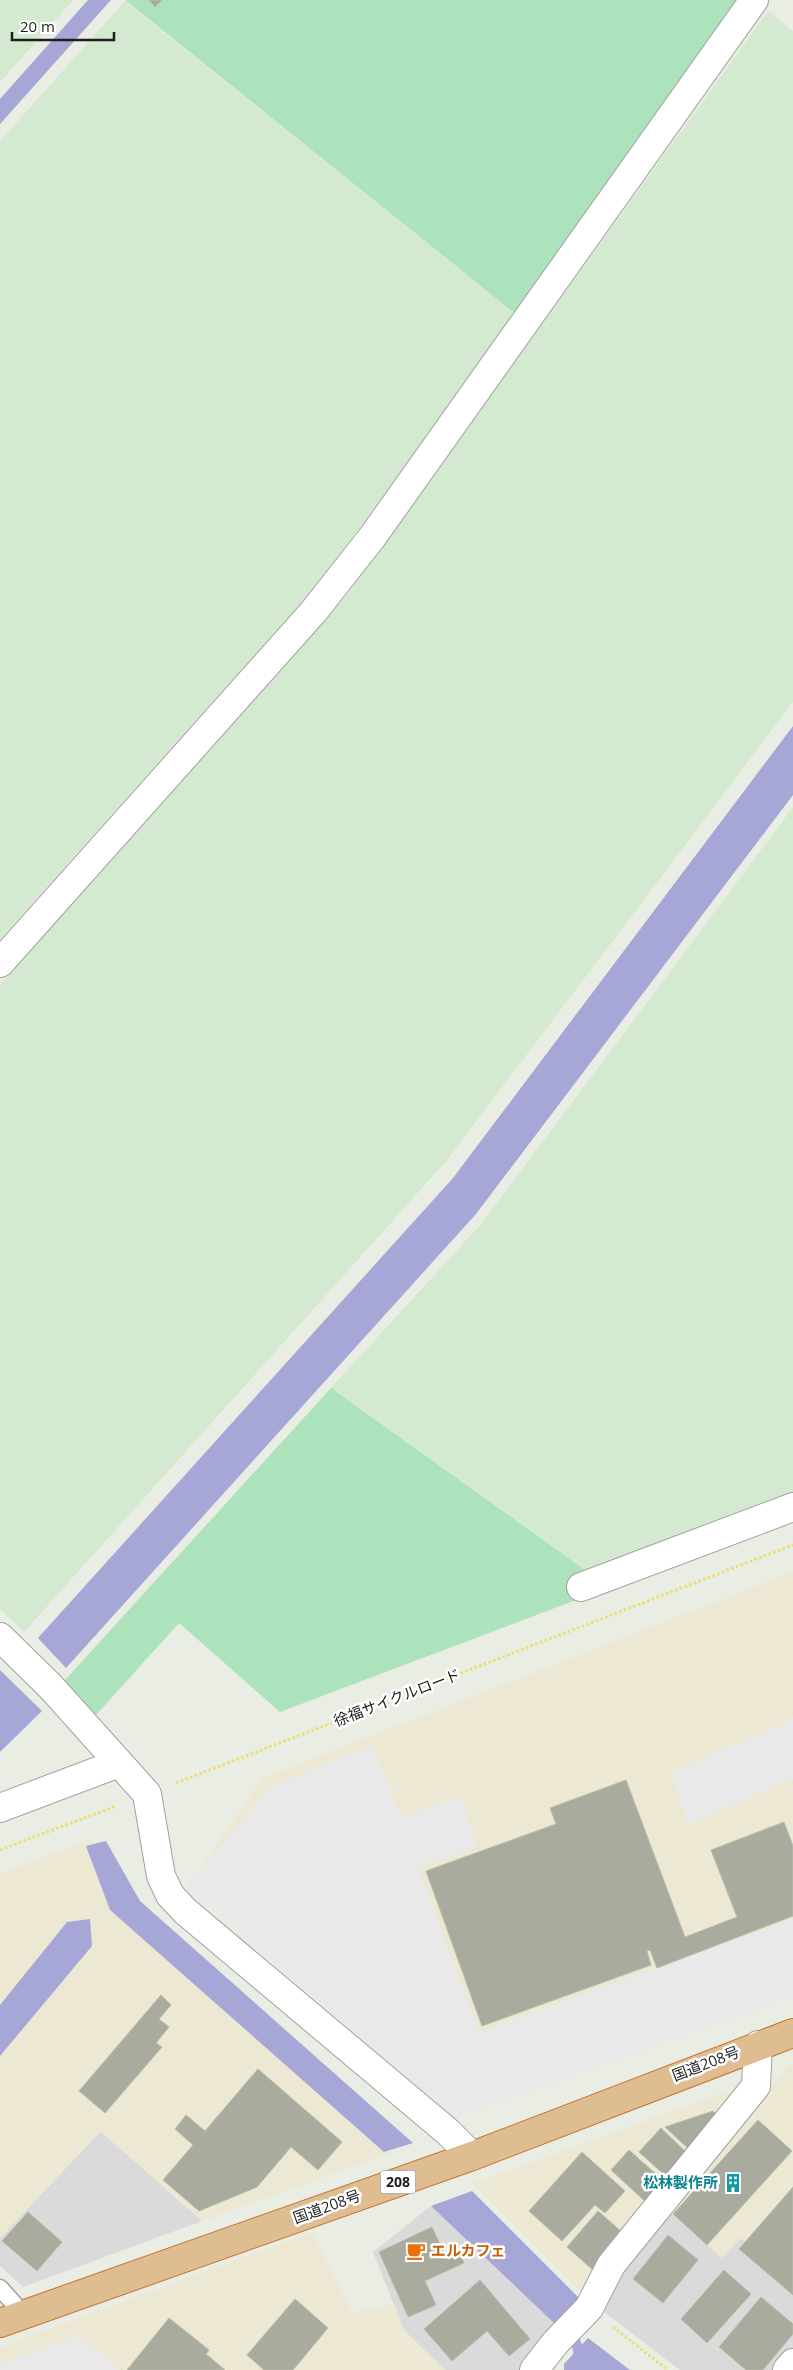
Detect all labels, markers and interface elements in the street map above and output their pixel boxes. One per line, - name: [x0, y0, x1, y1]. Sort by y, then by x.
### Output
- scale bar: [12, 10, 115, 42]
- text: 20 m: [20, 16, 55, 36]
- street label: 徐福サイクルロード: [330, 1664, 463, 1730]
- street label: 国道208号: [669, 2041, 742, 2085]
- road number: 208: [380, 2170, 416, 2194]
- place label: 松林製作所: [643, 2172, 718, 2192]
- building icon: 松林製作所: [722, 2172, 744, 2194]
- street label: 国道208号: [290, 2185, 363, 2228]
- cafe icon: エルカフェ: [405, 2240, 427, 2262]
- place label: エルカフェ: [431, 2240, 506, 2260]

